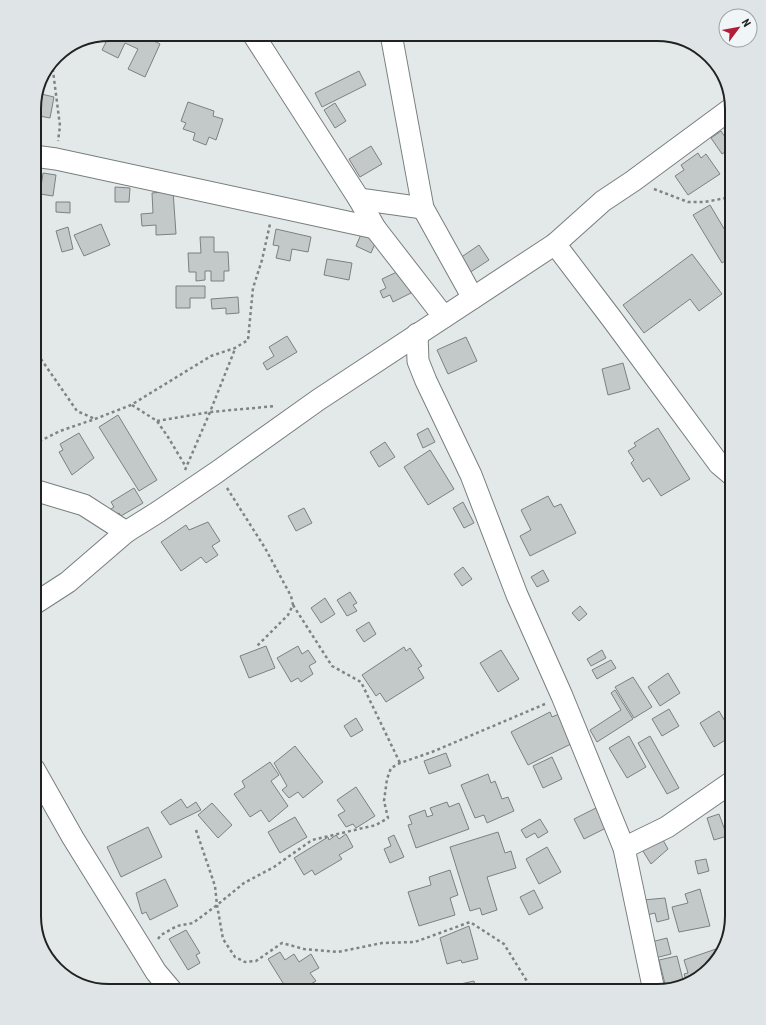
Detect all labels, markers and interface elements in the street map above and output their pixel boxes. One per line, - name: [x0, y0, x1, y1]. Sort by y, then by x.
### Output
- north arrow: [718, 8, 758, 48]
- text: N: [739, 17, 753, 29]

